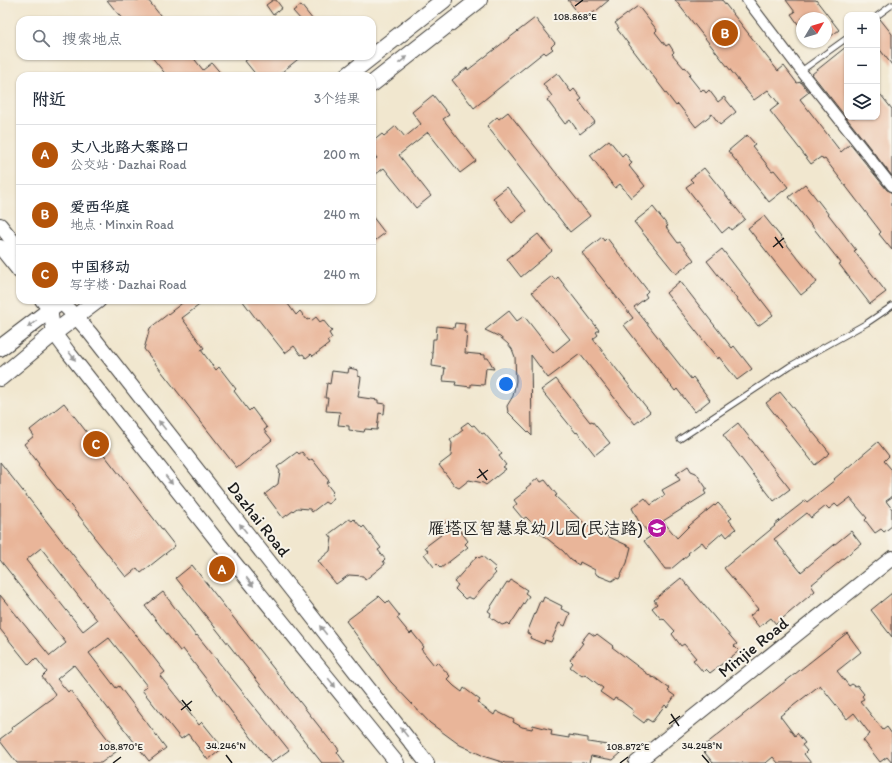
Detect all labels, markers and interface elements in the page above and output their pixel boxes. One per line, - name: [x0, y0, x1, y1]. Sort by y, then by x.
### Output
- text: 108.868°E: [553, 10, 597, 23]
- north arrow: [796, 12, 832, 48]
- map controls: [844, 12, 880, 120]
- button: +: [844, 12, 880, 48]
- search box: [16, 16, 376, 60]
- pin: B: [712, 18, 738, 48]
- icon: search: [30, 27, 52, 49]
- text: 搜索地点: [62, 30, 122, 48]
- button: −: [844, 48, 880, 84]
- one-way arrow: [397, 56, 408, 64]
- button: layers: [844, 84, 880, 120]
- text: 附近: [32, 89, 66, 109]
- text: 3个结果: [314, 91, 360, 106]
- text: 丈八北路大寨路口: [70, 138, 190, 156]
- text: A: [41, 147, 49, 162]
- text: 200 m: [323, 147, 360, 162]
- text: 公交站 · Dazhai Road: [70, 157, 187, 172]
- text: 爱西华庭: [70, 198, 130, 216]
- text: B: [41, 207, 49, 222]
- text: 240 m: [323, 207, 360, 222]
- text: 地点 · Minxin Road: [70, 217, 174, 232]
- text: 中国移动: [70, 258, 130, 276]
- text: C: [41, 267, 49, 282]
- text: 240 m: [323, 267, 360, 282]
- text: 写字楼 · Dazhai Road: [70, 277, 187, 292]
- one-way arrow: [26, 319, 37, 328]
- one-way arrow: [67, 351, 76, 362]
- your location: [496, 374, 516, 394]
- one-way arrow: [158, 420, 167, 431]
- pin: C: [83, 429, 109, 459]
- one-way arrow: [165, 475, 174, 486]
- street label: Dazhai Road: [223, 477, 295, 561]
- school or university icon: 雁塔区智慧泉幼儿园(民洁路): [646, 517, 668, 539]
- place label: 雁塔区智慧泉幼儿园(民洁路): [428, 518, 643, 538]
- one-way arrow: [238, 522, 247, 533]
- pin: A: [209, 554, 235, 584]
- one-way arrow: [246, 577, 254, 588]
- street label: Minjie Road: [714, 612, 793, 681]
- one-way arrow: [319, 624, 327, 635]
- one-way arrow: [328, 678, 337, 689]
- one-way arrow: [399, 726, 408, 737]
- text: 34.246°N: [206, 739, 246, 752]
- text: 34.248°N: [682, 739, 722, 752]
- text: 108.870°E: [99, 740, 143, 753]
- text: 108.872°E: [607, 740, 650, 753]

